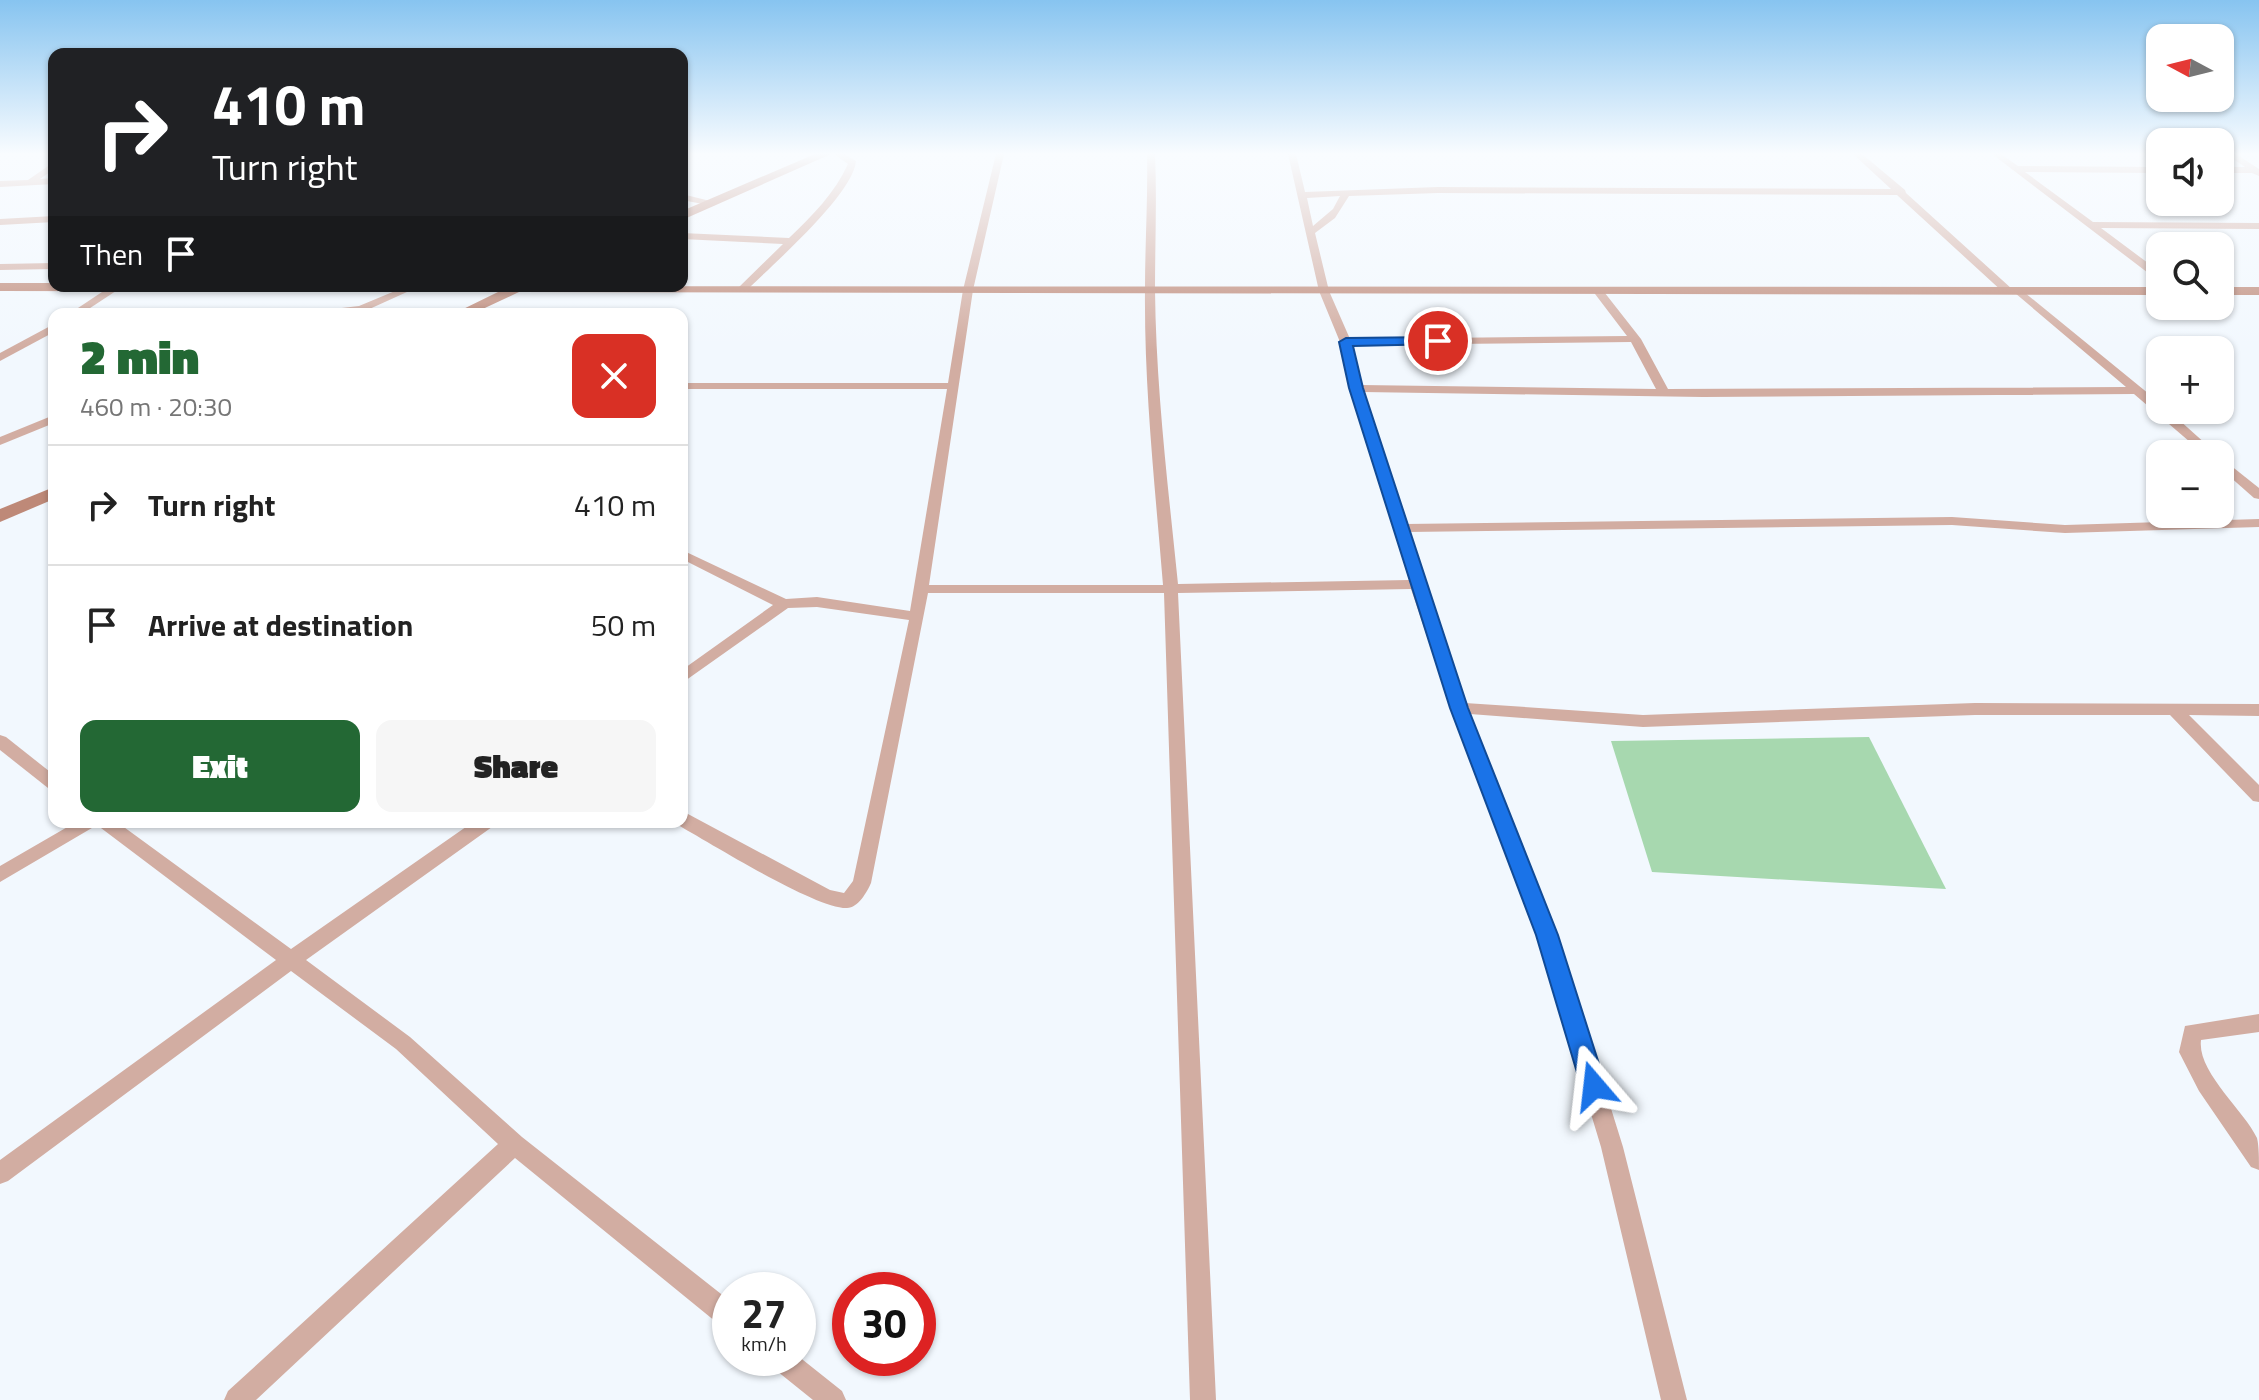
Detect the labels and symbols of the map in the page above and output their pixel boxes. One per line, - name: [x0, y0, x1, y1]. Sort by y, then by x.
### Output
- north arrow: [2146, 24, 2234, 112]
- pin: [1404, 307, 1472, 375]
- position arrow: [1552, 1044, 1636, 1128]
- speed limit sign: 30: [832, 1272, 936, 1376]

